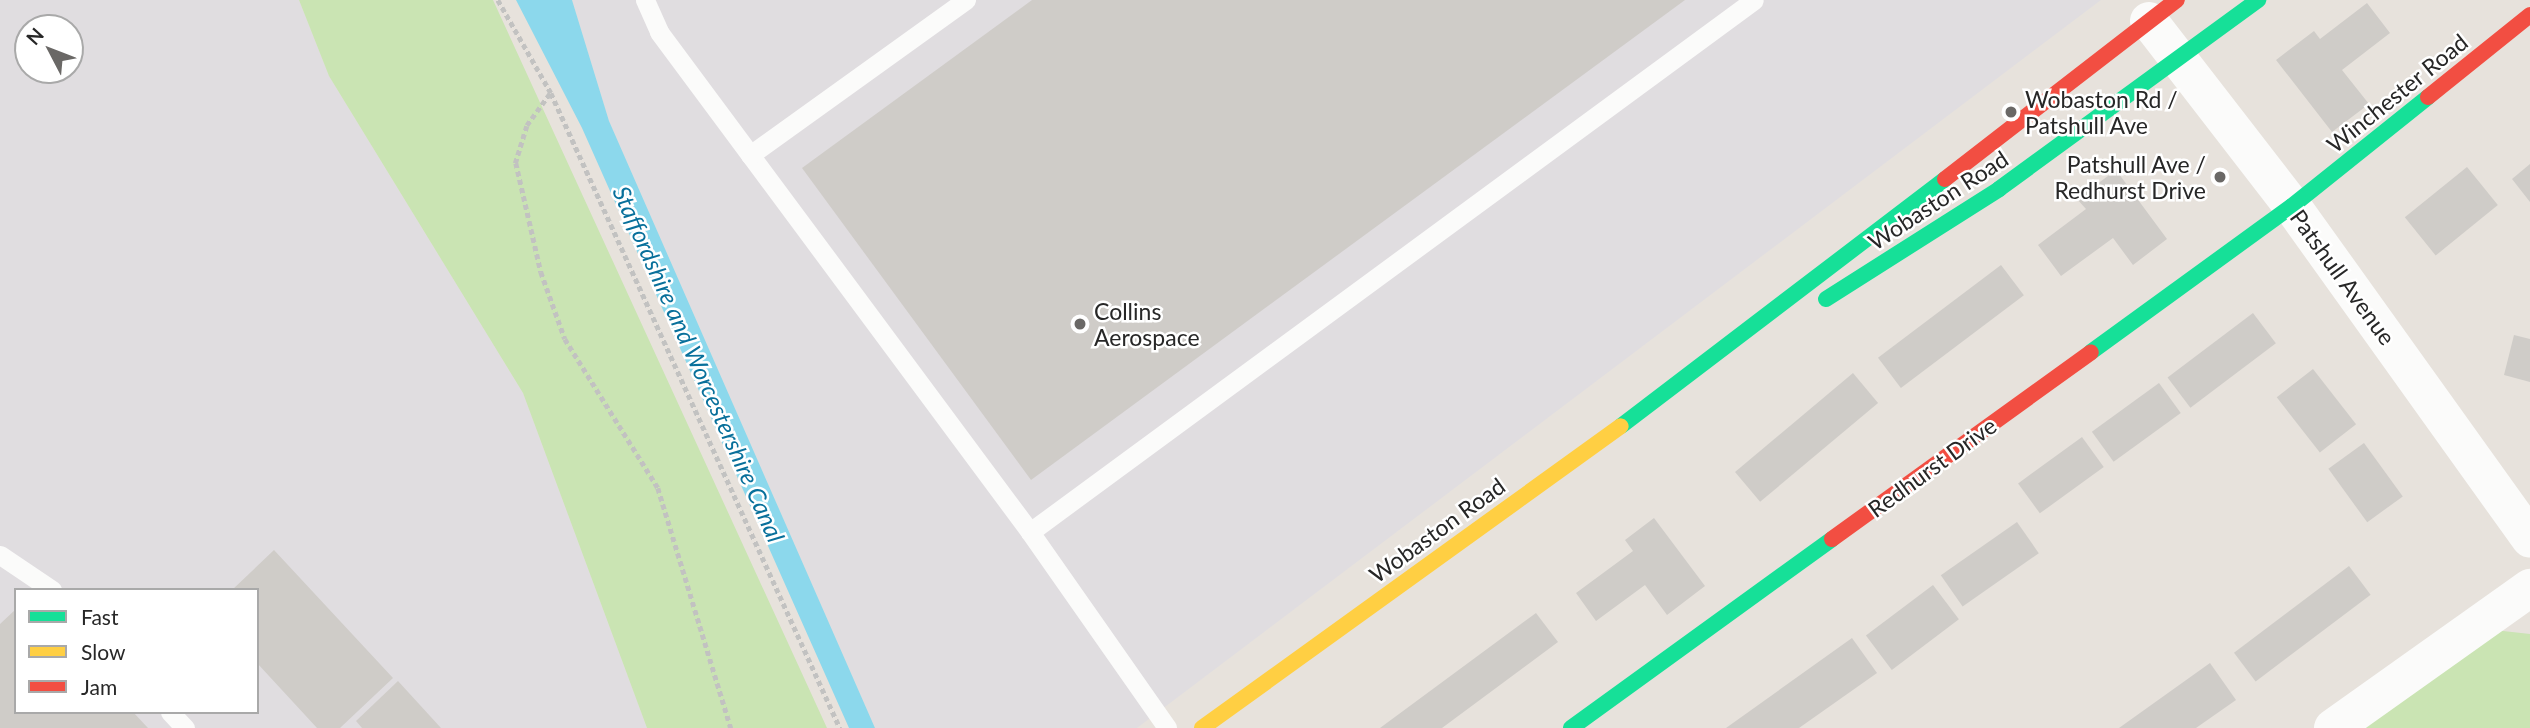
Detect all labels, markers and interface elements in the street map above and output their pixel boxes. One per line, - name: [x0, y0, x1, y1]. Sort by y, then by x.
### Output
- north arrow: [14, 14, 84, 84]
- text: N: [21, 23, 48, 49]
- street label: Winchester Road: [2321, 28, 2473, 158]
- place label: Wobaston Rd / Patshull Ave: [2025, 85, 2178, 139]
- marker: Wobaston Rd / Patshull Ave: [2003, 104, 2019, 120]
- street label: Wobaston Road: [1863, 145, 2013, 255]
- place label: Patshull Ave / Redhurst Drive: [2054, 150, 2206, 204]
- marker: Patshull Ave / Redhurst Drive: [2212, 169, 2228, 185]
- water label: Staffordshire and Worcestershire Canal: [607, 181, 791, 547]
- street label: Patshull Avenue: [2284, 204, 2402, 350]
- place label: Collins Aerospace: [1094, 297, 1200, 351]
- marker: Collins Aerospace: [1072, 316, 1088, 332]
- street label: Redhurst Drive: [1863, 411, 2001, 523]
- street label: Wobaston Road: [1364, 472, 1510, 588]
- legend: [14, 588, 259, 714]
- text: Fast: [81, 604, 118, 629]
- text: Slow: [81, 639, 125, 664]
- text: Jam: [81, 674, 117, 699]

